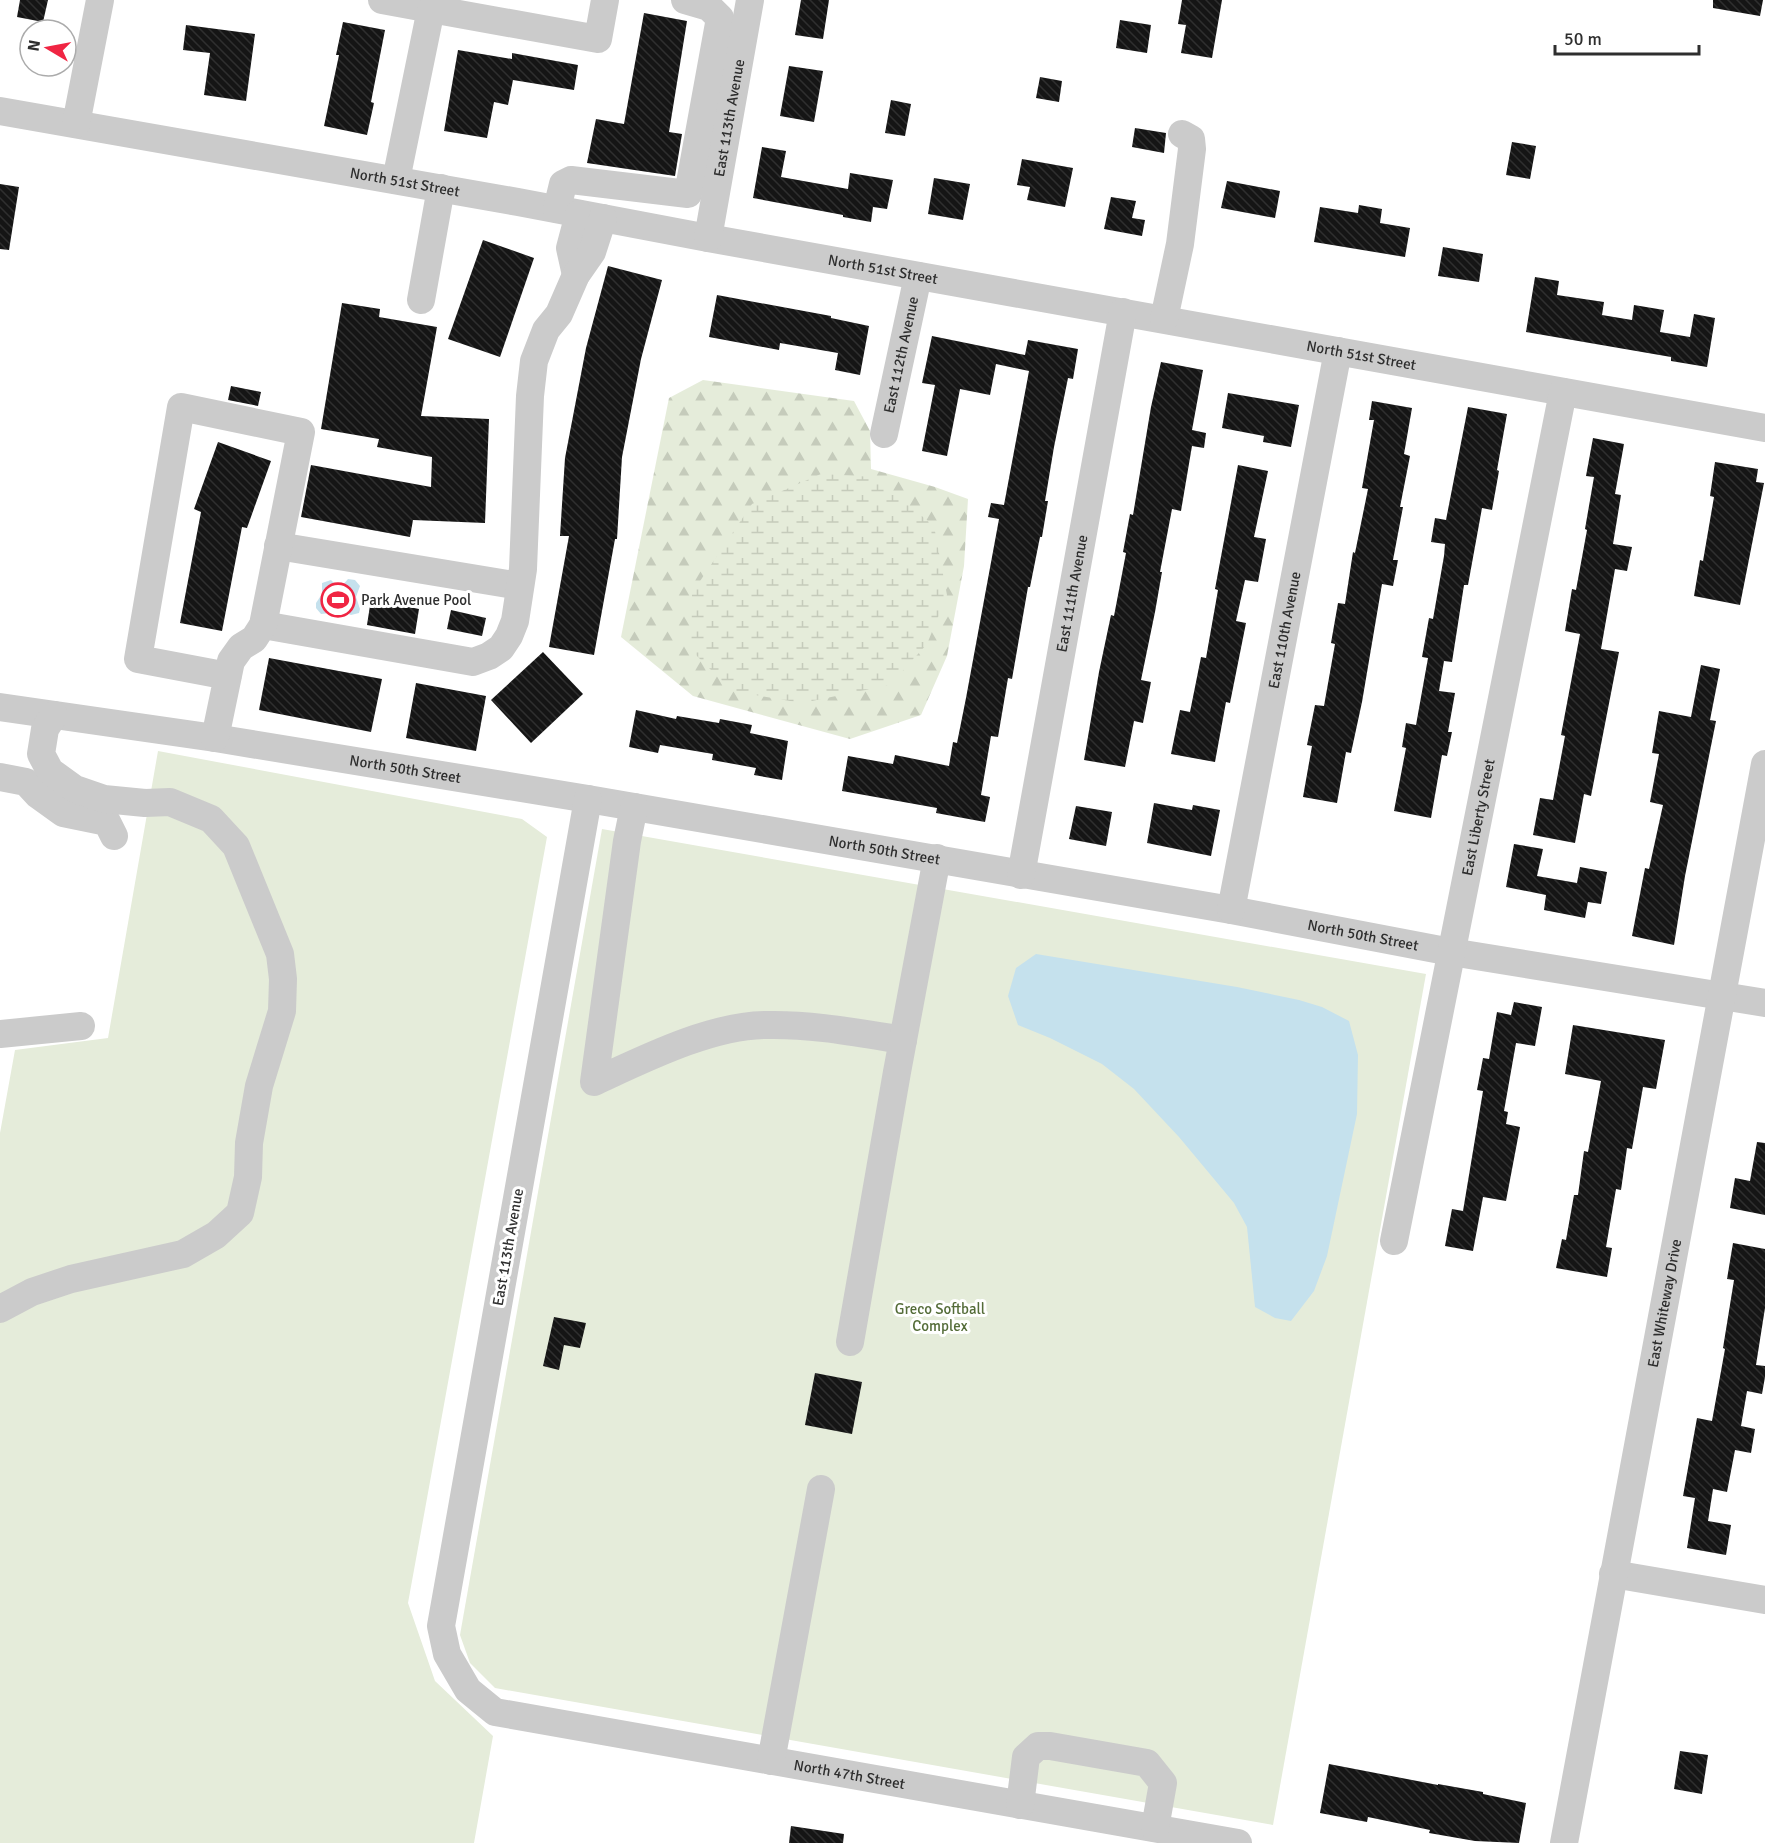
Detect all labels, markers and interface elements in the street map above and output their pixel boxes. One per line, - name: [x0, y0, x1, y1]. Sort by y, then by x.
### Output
- north arrow: [18, 18, 78, 78]
- scale bar: [1555, 18, 1699, 56]
- text: 50 m: [1564, 28, 1602, 50]
- text: N: [23, 38, 45, 53]
- street label: East 113th Avenue: [710, 58, 748, 178]
- street label: North 51st Street: [349, 164, 461, 201]
- street label: North 51st Street: [827, 251, 939, 288]
- street label: East 112th Avenue: [880, 295, 922, 415]
- street label: North 51st Street: [1305, 337, 1417, 374]
- street label: East 111th Avenue: [1053, 533, 1091, 654]
- street label: East 110th Avenue: [1265, 570, 1305, 690]
- sports icon: Park Avenue Pool: [320, 582, 356, 618]
- place label: Park Avenue Pool: [361, 591, 471, 609]
- street label: North 50th Street: [348, 751, 462, 787]
- street label: East Liberty Street: [1458, 757, 1499, 877]
- street label: North 50th Street: [827, 832, 941, 869]
- street label: North 50th Street: [1306, 916, 1420, 955]
- street label: East 113th Avenue: [489, 1187, 527, 1307]
- street label: East Whiteway Drive: [1644, 1237, 1685, 1369]
- park label: Greco Softball Complex: [895, 1300, 985, 1335]
- street label: North 47th Street: [792, 1756, 906, 1793]

